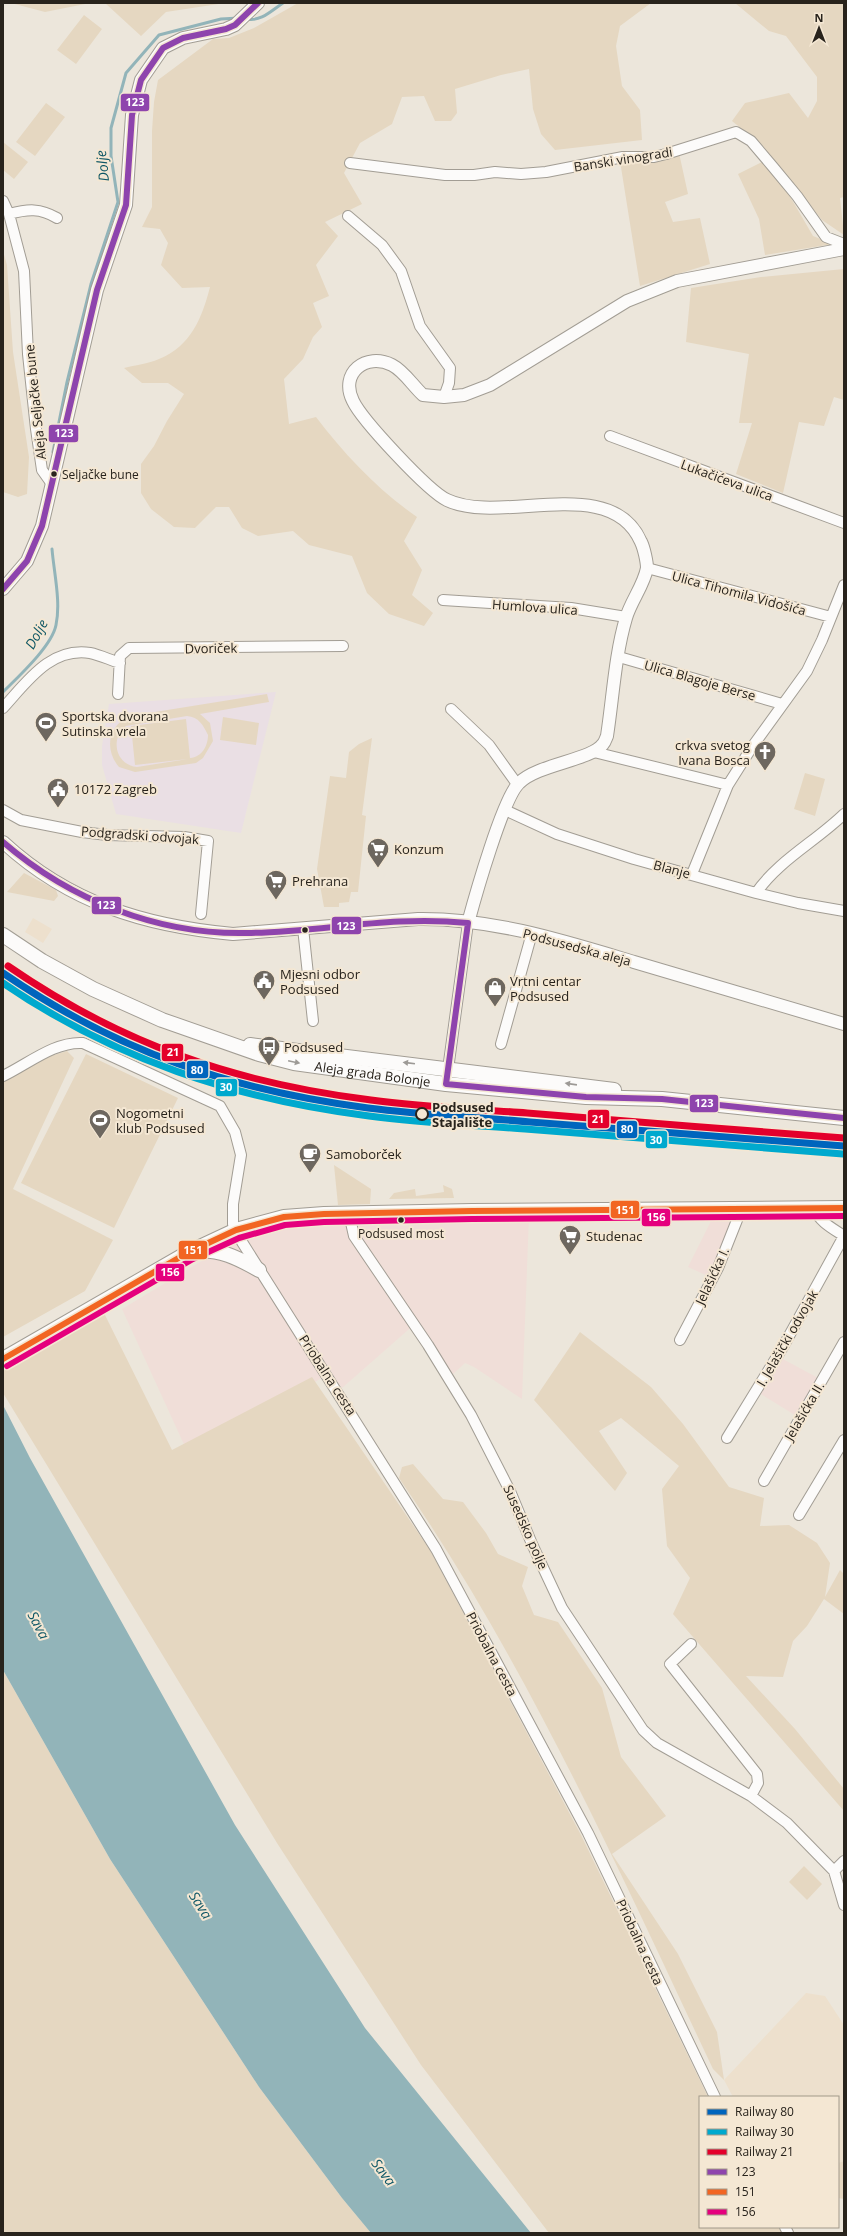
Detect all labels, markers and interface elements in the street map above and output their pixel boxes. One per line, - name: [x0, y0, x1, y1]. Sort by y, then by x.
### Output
- north arrow: [799, 8, 839, 48]
- text: N: [815, 10, 823, 25]
- line badge: 123: [120, 93, 150, 112]
- text: 123: [126, 94, 144, 109]
- street label: Banski vinogradi: [572, 142, 674, 176]
- water label: Dolje: [91, 149, 113, 183]
- street label: Aleja Seljačke bune: [20, 343, 50, 461]
- line badge: 123: [48, 424, 79, 443]
- text: 123: [55, 425, 73, 440]
- street label: Lukačićeva ulica: [678, 455, 776, 505]
- place label: Seljačke bune: [62, 466, 139, 483]
- marker: Seljačke bune: [49, 469, 59, 479]
- street label: Ulica Tihomila Vidošića: [670, 566, 808, 620]
- street label: Humlova ulica: [492, 595, 578, 619]
- water label: Dolje: [20, 616, 52, 652]
- street label: Dvoriček: [184, 639, 238, 657]
- street label: Ulica Blagoje Berse: [642, 655, 758, 705]
- place label: Sportska dvorana Sutinska vrela: [62, 707, 168, 740]
- sports icon: Sportska dvorana Sutinska vrela: [33, 710, 59, 743]
- place label: crkva svetog Ivana Bosca: [675, 736, 750, 769]
- church icon: crkva svetog Ivana Bosca: [752, 739, 778, 772]
- public building icon: 10172 Zagreb: [45, 776, 71, 809]
- place label: 10172 Zagreb: [74, 780, 157, 798]
- street label: Podgradski odvojak: [80, 822, 200, 848]
- supermarket icon: Konzum: [365, 836, 391, 869]
- place label: Konzum: [394, 840, 444, 858]
- street label: Blanje: [652, 855, 692, 883]
- supermarket icon: Prehrana: [263, 868, 289, 901]
- place label: Prehrana: [292, 872, 348, 890]
- line badge: 123: [91, 896, 122, 915]
- text: 123: [97, 897, 115, 912]
- line badge: 123: [331, 916, 362, 935]
- text: 123: [337, 918, 355, 933]
- street label: Podsusedska aleja: [521, 924, 633, 970]
- unlabelled marker: [300, 925, 310, 935]
- place label: Mjesni odbor Podsused: [280, 965, 361, 998]
- public building icon: Mjesni odbor Podsused: [251, 968, 277, 1001]
- place label: Vrtni centar Podsused: [510, 972, 582, 1005]
- shop icon: Vrtni centar Podsused: [482, 975, 508, 1008]
- bus stop icon: Podsused: [256, 1034, 282, 1067]
- place label: Podsused: [284, 1038, 343, 1056]
- line badge: 21: [161, 1043, 184, 1062]
- text: 21: [167, 1044, 179, 1059]
- street label: Aleja grada Bolonje: [313, 1057, 432, 1091]
- line badge: 80: [186, 1060, 209, 1079]
- one-way arrow: [287, 1060, 300, 1066]
- one-way arrow: [403, 1060, 415, 1066]
- text: 80: [191, 1062, 203, 1077]
- line badge: 30: [215, 1078, 238, 1097]
- text: 30: [220, 1079, 232, 1094]
- one-way arrow: [565, 1081, 577, 1087]
- line badge: 123: [689, 1094, 719, 1113]
- text: 123: [695, 1095, 713, 1110]
- place label: Podsused Stajalište: [432, 1098, 494, 1131]
- place label: Nogometni klub Podsused: [116, 1104, 205, 1137]
- sports icon: Nogometni klub Podsused: [87, 1107, 113, 1140]
- marker: Podsused Stajalište: [415, 1107, 429, 1121]
- line badge: 21: [587, 1109, 610, 1129]
- text: 21: [592, 1111, 604, 1126]
- line badge: 80: [616, 1120, 638, 1139]
- text: 80: [621, 1121, 633, 1136]
- line badge: 30: [645, 1130, 668, 1149]
- text: 30: [650, 1132, 662, 1147]
- cafe icon: Samoborček: [297, 1141, 323, 1174]
- place label: Samoborček: [326, 1145, 402, 1163]
- line badge: 151: [610, 1200, 640, 1219]
- text: 151: [616, 1202, 634, 1217]
- line badge: 156: [641, 1208, 671, 1227]
- text: 156: [647, 1209, 665, 1224]
- marker: Podsused most: [396, 1215, 406, 1225]
- supermarket icon: Studenac: [557, 1223, 583, 1256]
- place label: Podsused most: [358, 1225, 444, 1242]
- place label: Studenac: [586, 1227, 642, 1245]
- line badge: 151: [178, 1240, 208, 1260]
- text: 151: [184, 1242, 202, 1257]
- street label: Jelašićka I.: [690, 1244, 733, 1309]
- line badge: 156: [155, 1263, 185, 1282]
- text: 156: [161, 1264, 179, 1279]
- street label: I. Jelašički odvojak: [752, 1286, 822, 1389]
- street label: Priobalna cesta: [295, 1331, 361, 1419]
- street label: Jelašićka II.: [779, 1378, 828, 1445]
- street label: Susedsko polje: [499, 1482, 553, 1572]
- water label: Sava: [24, 1608, 54, 1642]
- street label: Priobalna cesta: [462, 1609, 522, 1699]
- water label: Sava: [185, 1888, 217, 1923]
- street label: Priobalna cesta: [612, 1896, 668, 1988]
- legend: [699, 2096, 839, 2228]
- text: Railway 80: [735, 2103, 794, 2120]
- text: Railway 30: [735, 2123, 794, 2140]
- text: Railway 21: [735, 2143, 794, 2160]
- water label: Sava: [368, 2155, 400, 2189]
- text: 123: [735, 2163, 756, 2180]
- text: 151: [735, 2183, 756, 2200]
- text: 156: [735, 2203, 756, 2220]

